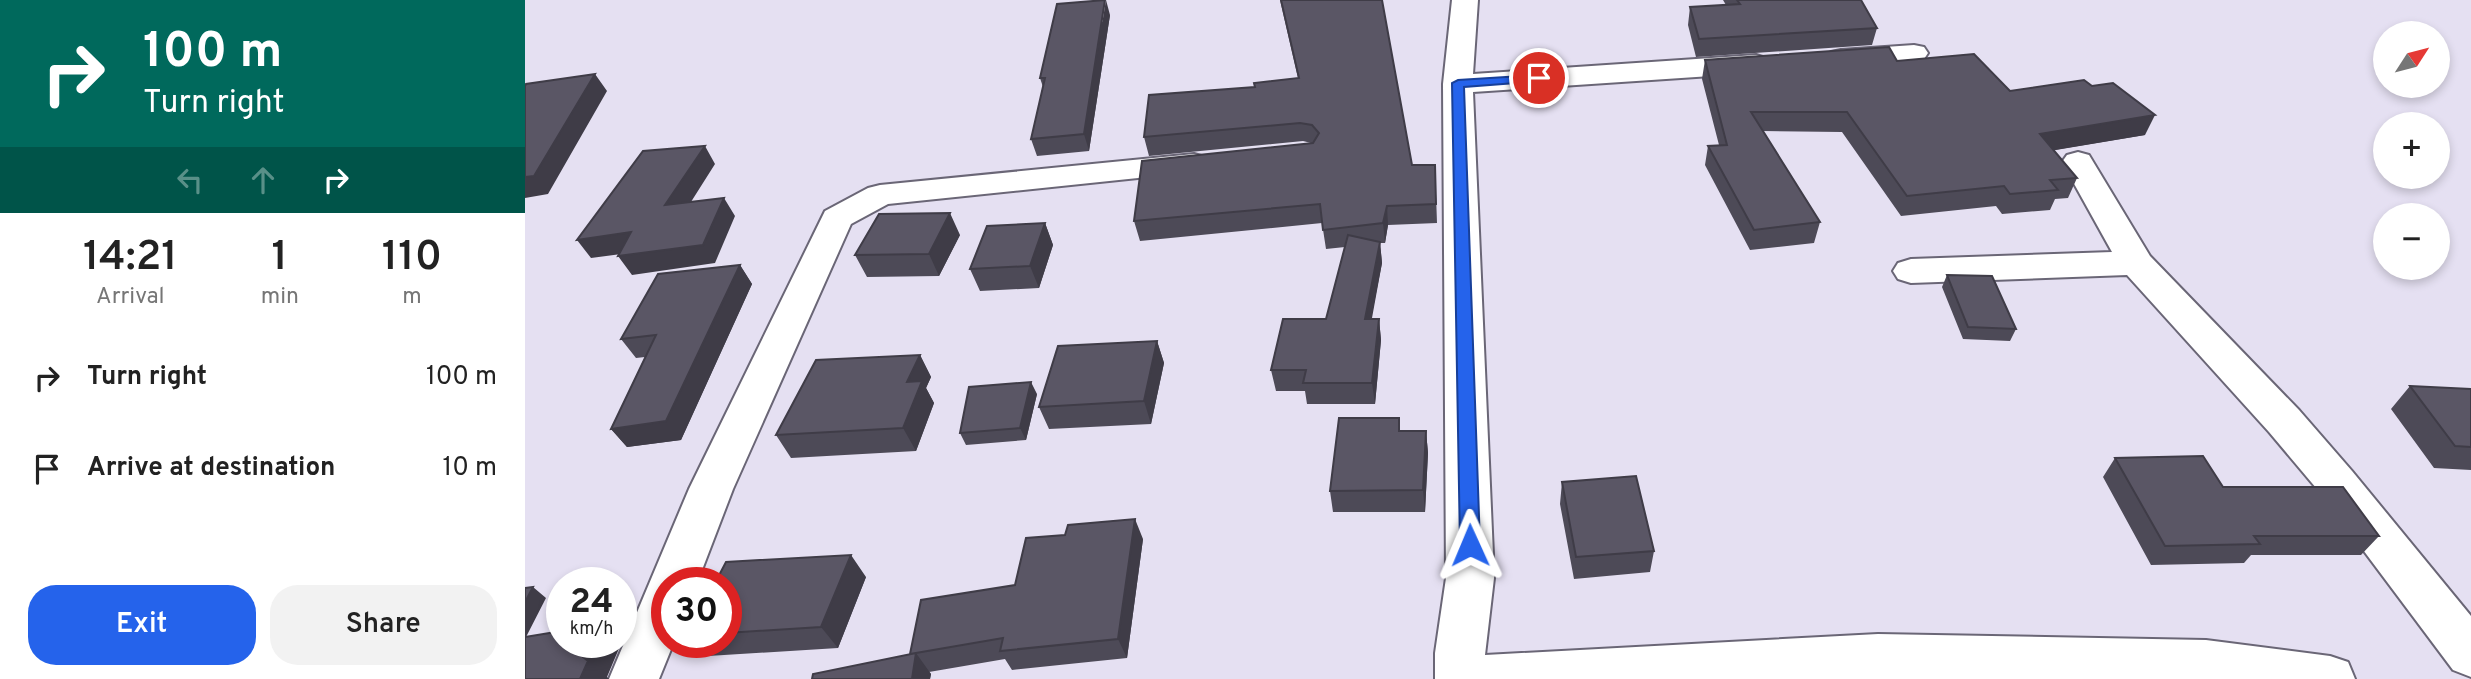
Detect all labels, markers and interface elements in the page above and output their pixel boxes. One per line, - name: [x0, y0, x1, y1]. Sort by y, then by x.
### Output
- north arrow: [2373, 21, 2450, 98]
- map controls: [2373, 21, 2450, 280]
- text: 100 m: [143, 23, 282, 85]
- icon: right: [28, 28, 119, 119]
- pin: [1509, 48, 1569, 108]
- icon: arrive: [1520, 59, 1558, 97]
- text: Turn right: [143, 84, 285, 124]
- button: +: [2373, 112, 2450, 189]
- icon: left: [171, 161, 209, 199]
- icon: ahead: [244, 161, 282, 199]
- icon: right: [317, 161, 355, 199]
- button: −: [2373, 203, 2450, 280]
- text: 14:21: [83, 232, 178, 285]
- text: 1: [272, 232, 288, 285]
- text: 110: [382, 232, 442, 285]
- text: Arrival: [96, 283, 165, 312]
- text: min: [261, 283, 299, 312]
- text: m: [402, 283, 422, 312]
- icon: right: [28, 359, 66, 397]
- text: Turn right: [87, 361, 207, 394]
- text: 100 m: [426, 361, 497, 394]
- icon: arrive: [28, 450, 66, 488]
- text: Arrive at destination: [87, 452, 335, 485]
- text: 10 m: [442, 452, 497, 485]
- position arrow: [1433, 508, 1507, 582]
- speed limit sign: 30: [651, 567, 742, 658]
- text: 24: [570, 581, 613, 625]
- button: Exit: [28, 585, 256, 665]
- button: Share: [270, 585, 497, 665]
- text: km/h: [570, 618, 613, 641]

